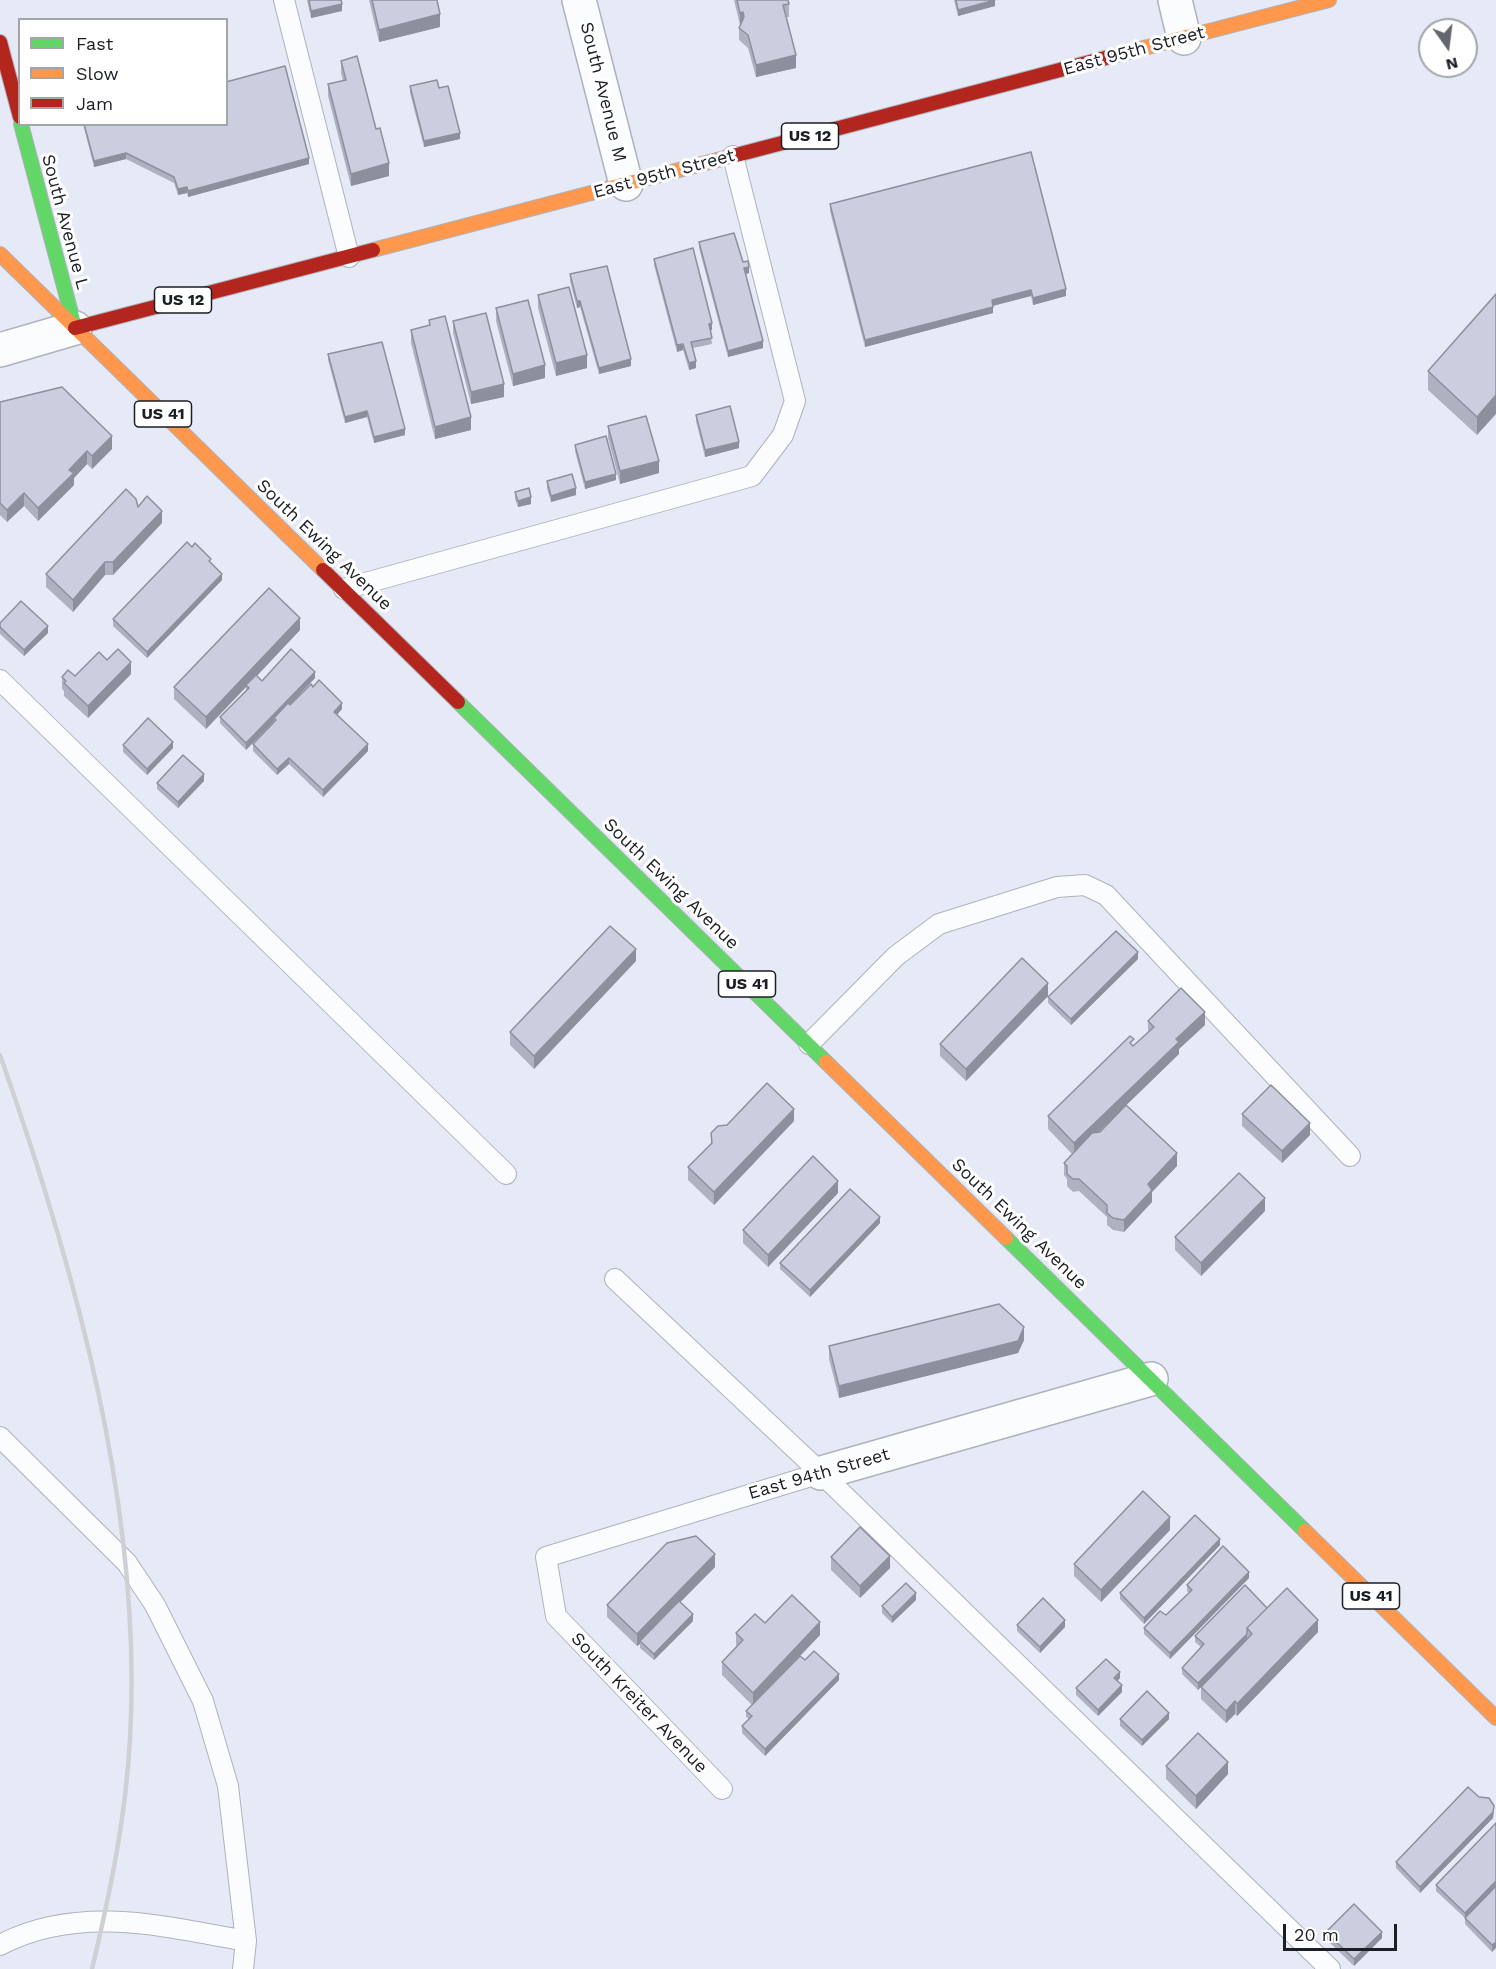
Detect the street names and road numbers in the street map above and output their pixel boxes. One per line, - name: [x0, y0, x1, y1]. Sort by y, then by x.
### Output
- street label: South Avenue M: [575, 20, 631, 164]
- street label: East 95th Street: [1061, 22, 1207, 80]
- road number: US 12: [782, 123, 838, 149]
- street label: East 95th Street: [591, 145, 737, 203]
- street label: South Avenue L: [37, 152, 93, 292]
- road number: US 12: [154, 287, 212, 313]
- road number: US 41: [134, 401, 192, 427]
- street label: South Ewing Avenue: [252, 475, 396, 615]
- street label: South Ewing Avenue: [599, 814, 743, 954]
- road number: US 41: [718, 971, 776, 997]
- street label: South Ewing Avenue: [947, 1154, 1091, 1294]
- street label: East 94th Street: [746, 1444, 892, 1504]
- road number: US 41: [1342, 1583, 1400, 1609]
- street label: South Kreiter Avenue: [566, 1628, 712, 1778]

